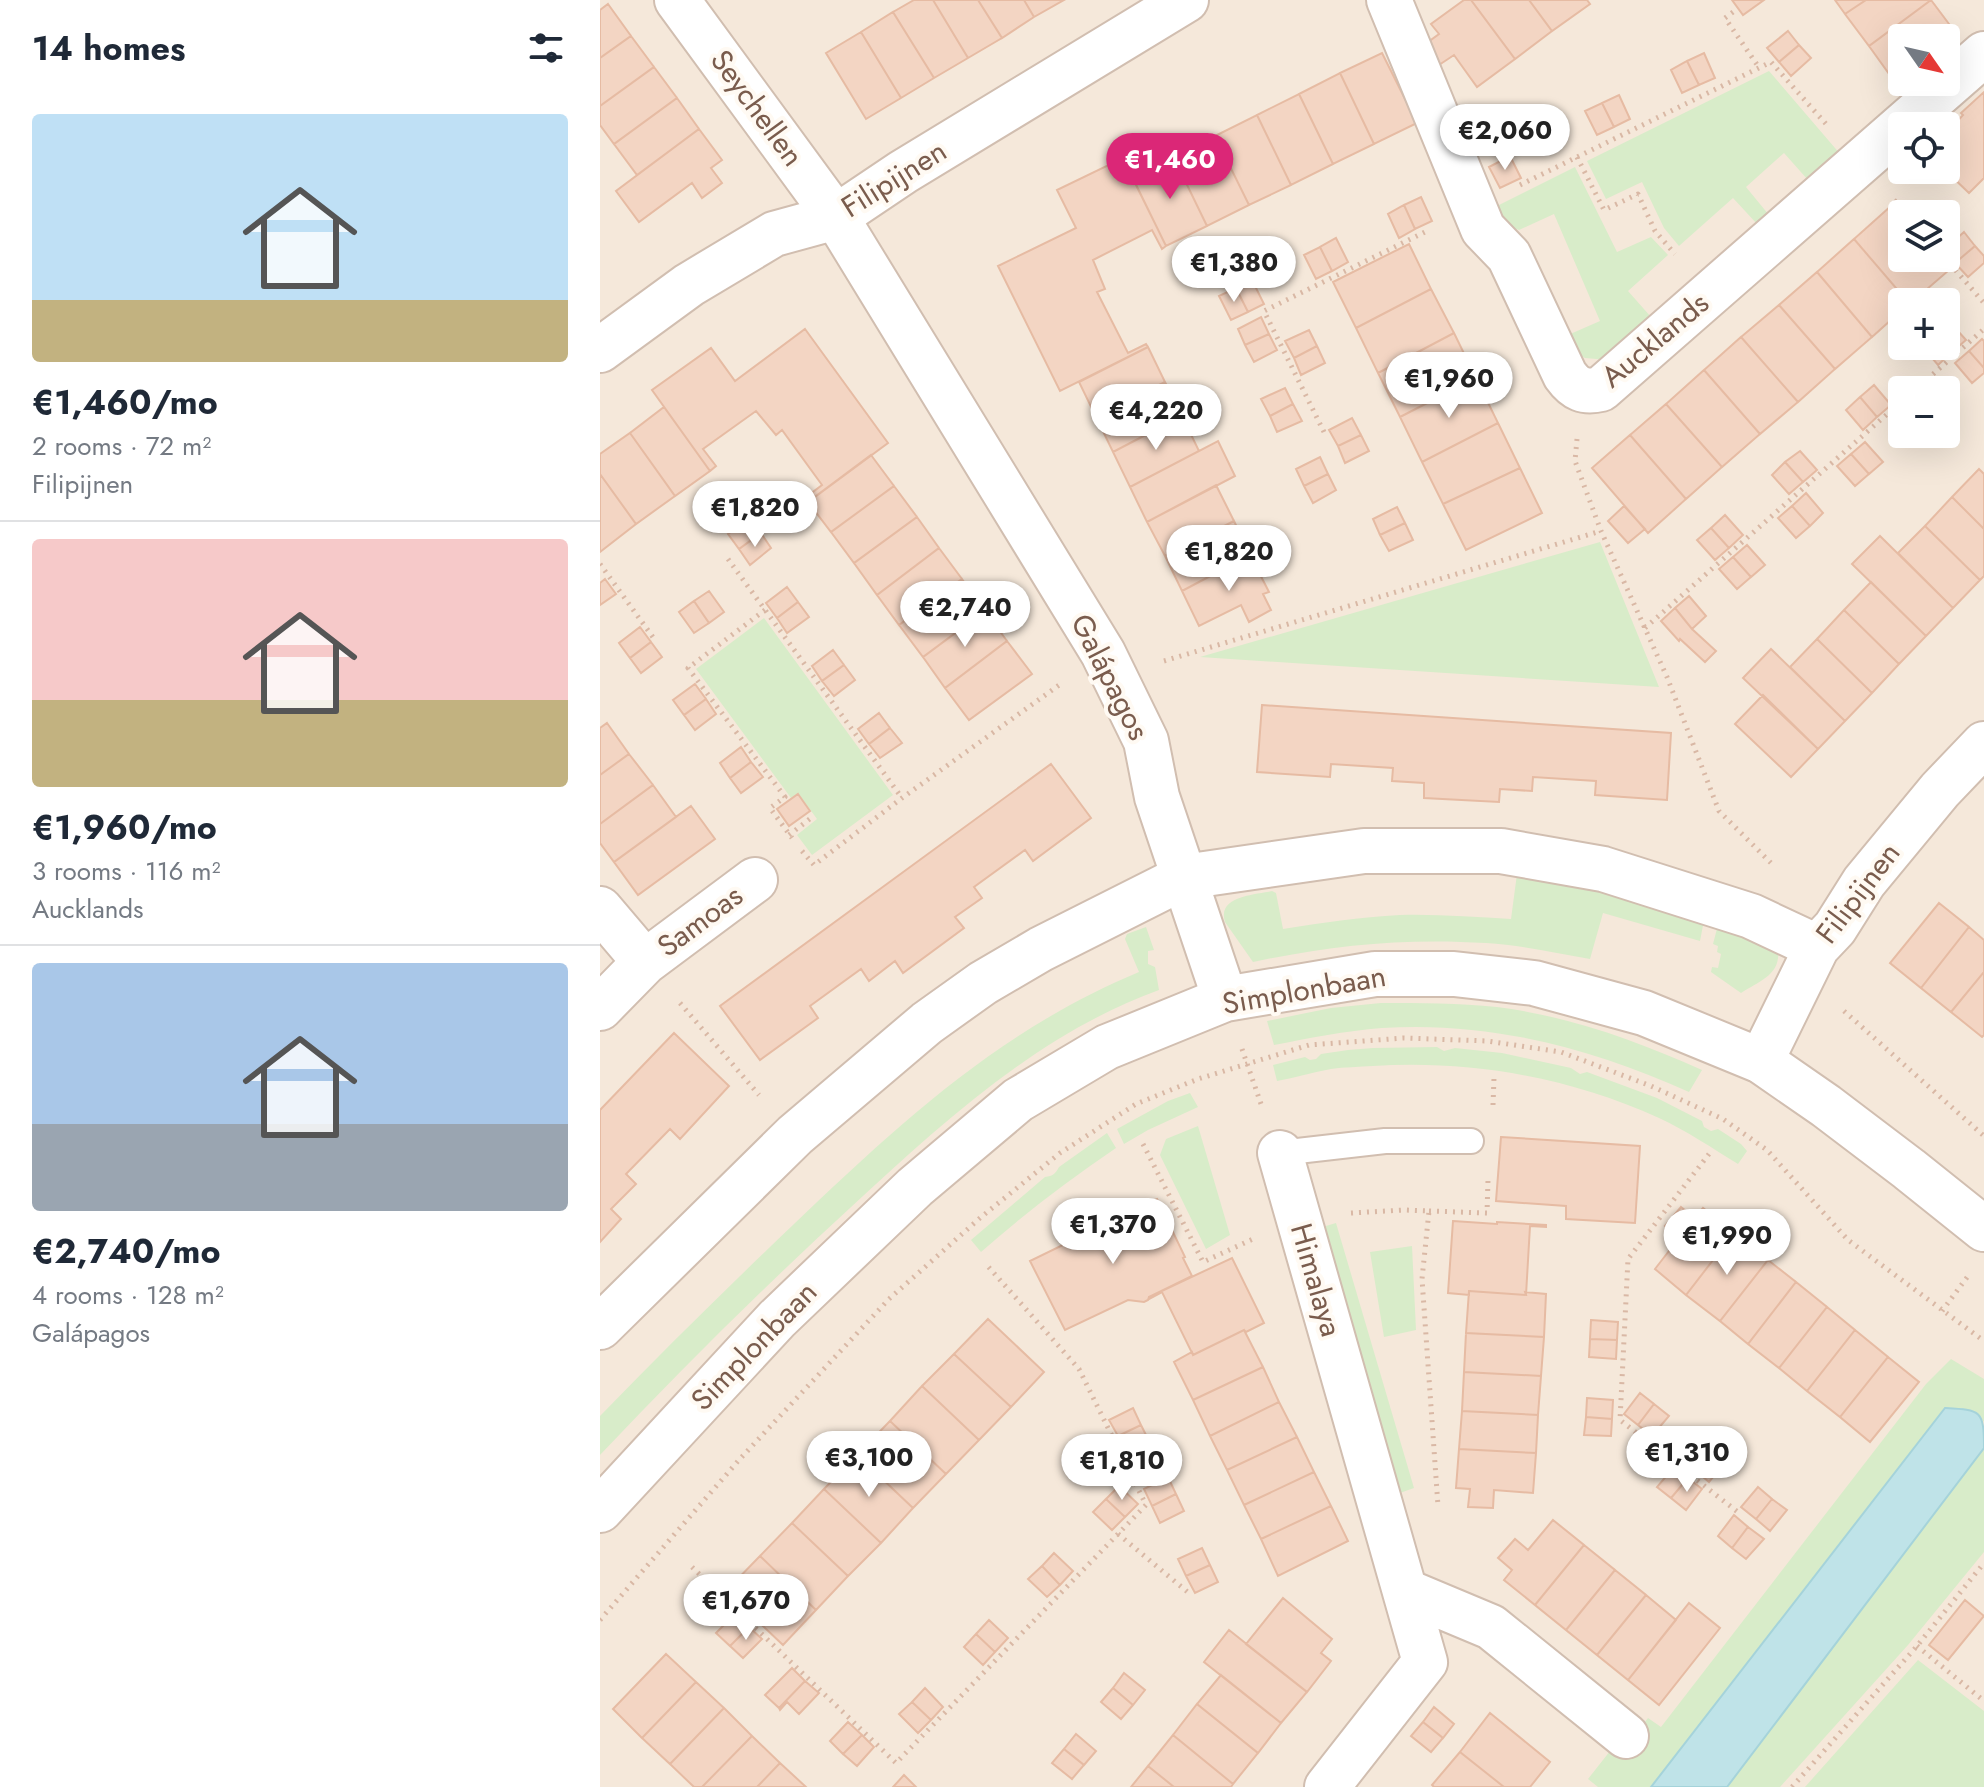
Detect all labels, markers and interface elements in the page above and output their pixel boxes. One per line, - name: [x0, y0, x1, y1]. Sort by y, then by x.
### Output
- text: 14 homes: [32, 24, 186, 73]
- north arrow: [1888, 24, 1960, 96]
- map controls: [1888, 24, 1960, 448]
- icon: filters: [524, 26, 568, 70]
- street label: Seychellen: [700, 41, 814, 175]
- pin: €2,060: [1440, 104, 1570, 172]
- text: €2,060: [1458, 111, 1552, 149]
- button: locate: [1888, 112, 1960, 184]
- street label: Filipijnen: [833, 129, 955, 228]
- pin: €1,460: [1105, 133, 1235, 201]
- text: €1,460: [1124, 140, 1216, 178]
- icon: home: [228, 166, 372, 310]
- button: layers: [1888, 200, 1960, 272]
- pin: €1,380: [1169, 236, 1299, 304]
- text: €1,380: [1190, 243, 1278, 281]
- street label: Aucklands: [1592, 282, 1718, 397]
- button: +: [1888, 288, 1960, 360]
- pin: €1,960: [1384, 352, 1514, 420]
- text: €1,960: [1404, 359, 1494, 397]
- button: −: [1888, 376, 1960, 448]
- text: €1,460/mo: [32, 378, 218, 427]
- pin: €4,220: [1091, 384, 1221, 452]
- text: €4,220: [1109, 391, 1203, 429]
- text: 2 rooms · 72 m²: [32, 427, 211, 465]
- text: Filipijnen: [32, 465, 133, 503]
- pin: €1,820: [690, 481, 820, 549]
- text: €1,820: [710, 488, 800, 526]
- pin: €1,820: [1164, 525, 1294, 593]
- text: €1,820: [1184, 532, 1274, 570]
- pin: €2,740: [900, 581, 1030, 649]
- text: €2,740: [918, 588, 1012, 626]
- icon: home: [228, 591, 372, 735]
- street label: Galápagos: [1060, 606, 1161, 747]
- text: €1,960/mo: [32, 803, 217, 852]
- street label: Filipijnen: [1805, 833, 1910, 952]
- text: 3 rooms · 116 m²: [32, 852, 221, 890]
- street label: Samoas: [648, 874, 751, 967]
- text: Aucklands: [32, 890, 144, 928]
- street label: Simplonbaan: [1219, 954, 1389, 1025]
- icon: home: [228, 1015, 372, 1159]
- pin: €1,370: [1048, 1198, 1178, 1266]
- text: €1,370: [1069, 1205, 1157, 1243]
- pin: €1,990: [1662, 1209, 1792, 1277]
- text: €1,990: [1682, 1216, 1772, 1254]
- street label: Himalaya: [1280, 1218, 1353, 1341]
- text: €2,740/mo: [32, 1227, 221, 1276]
- street label: Simplonbaan: [681, 1271, 827, 1420]
- text: 4 rooms · 128 m²: [32, 1276, 224, 1314]
- text: Galápagos: [32, 1314, 150, 1352]
- pin: €1,310: [1622, 1426, 1752, 1494]
- pin: €3,100: [804, 1431, 934, 1499]
- text: €1,310: [1644, 1433, 1730, 1471]
- pin: €1,810: [1057, 1434, 1187, 1502]
- text: €3,100: [825, 1438, 913, 1476]
- text: €1,810: [1079, 1441, 1165, 1479]
- pin: €1,670: [681, 1574, 811, 1642]
- text: €1,670: [702, 1581, 790, 1619]

